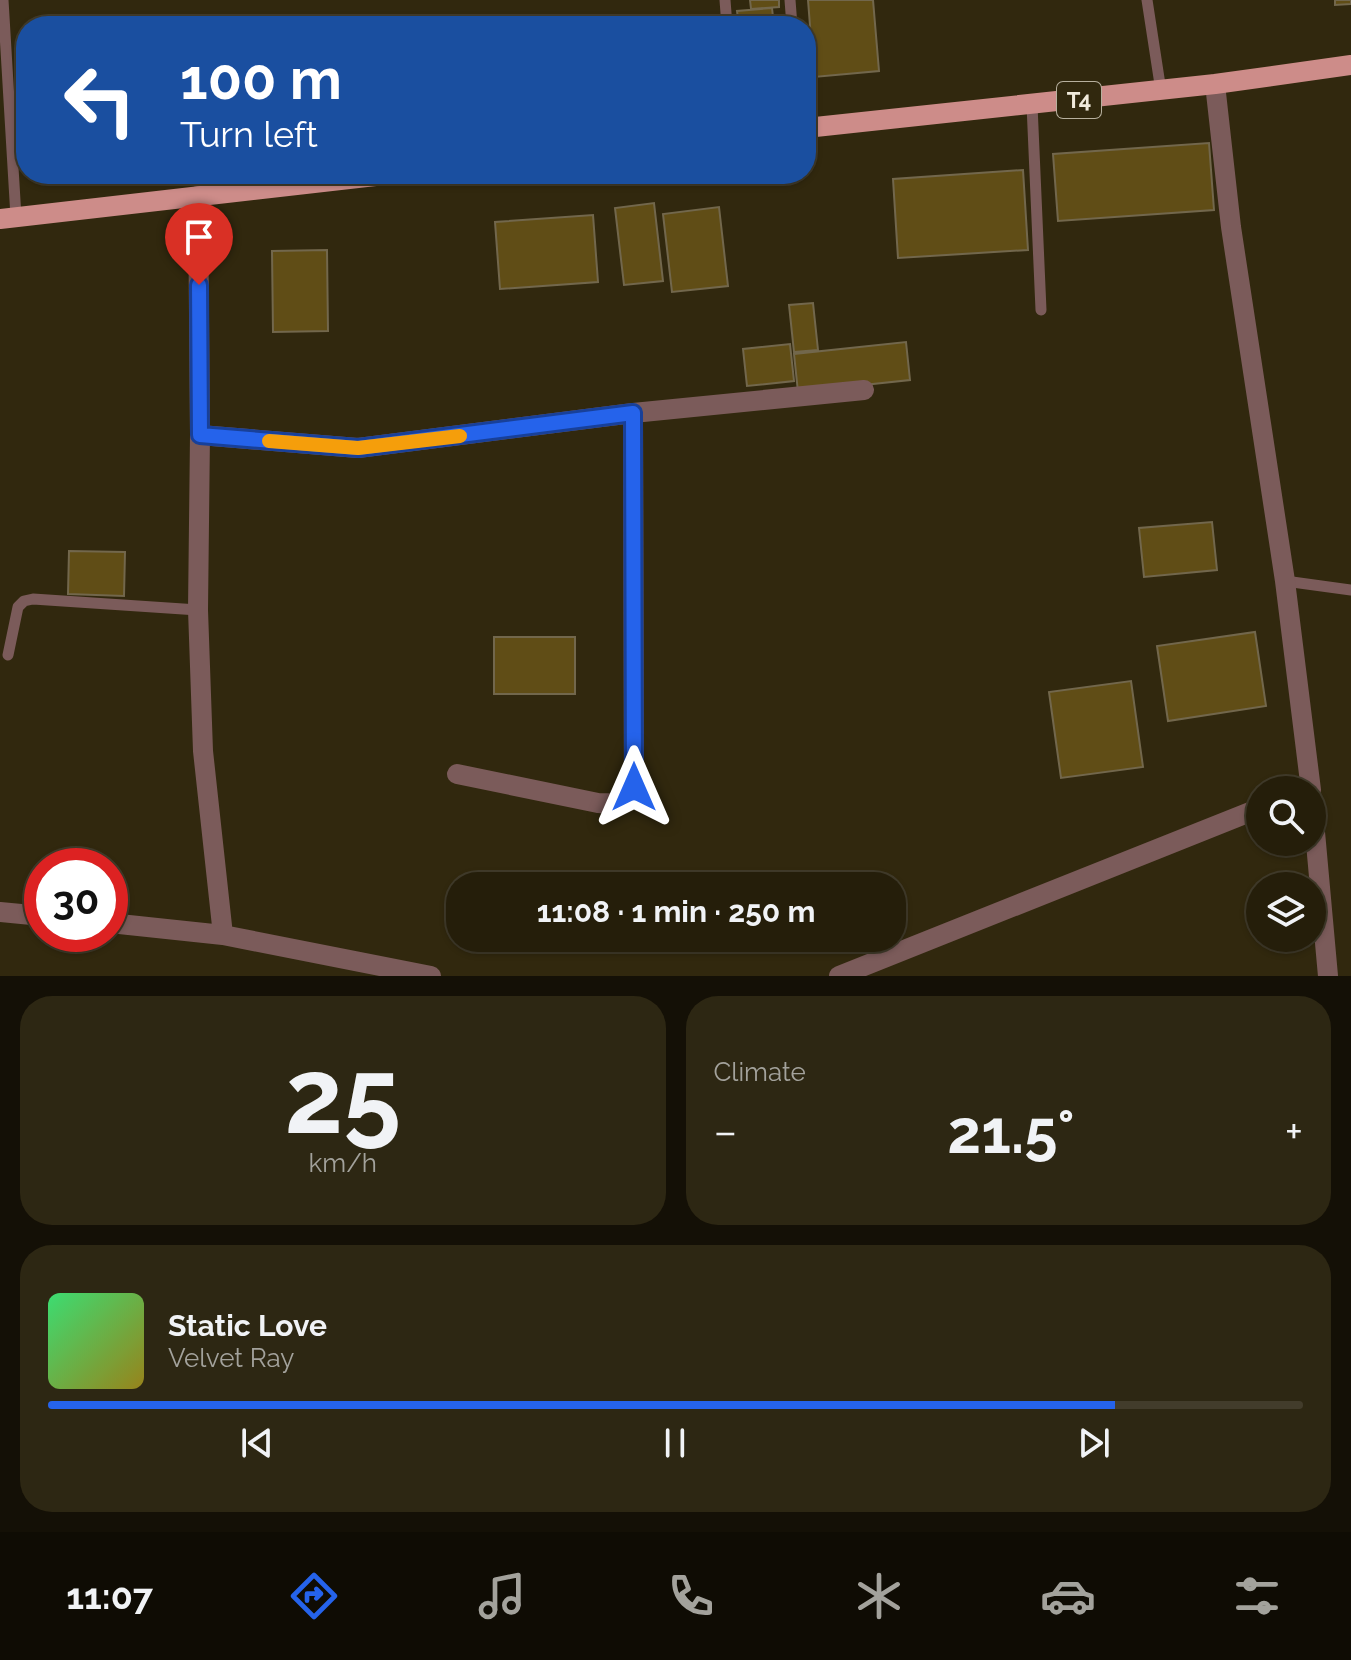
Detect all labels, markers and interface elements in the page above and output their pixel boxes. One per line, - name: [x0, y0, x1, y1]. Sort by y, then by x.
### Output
- text: 100 m: [180, 46, 342, 112]
- icon: left: [48, 48, 152, 152]
- road number: T4: [1057, 82, 1101, 118]
- text: Turn left: [180, 113, 318, 155]
- pin: [165, 203, 233, 285]
- icon: arrive: [177, 215, 221, 259]
- position arrow: [592, 745, 676, 829]
- map controls: [1246, 776, 1326, 952]
- button: search: [1246, 776, 1326, 856]
- speed limit sign: 30: [24, 848, 128, 952]
- button: layers: [1246, 872, 1326, 952]
- text: 11:08 · 1 min · 250 m: [537, 894, 815, 929]
- text: 25: [285, 1035, 401, 1157]
- text: Climate: [714, 1057, 806, 1087]
- text: 21.5°: [947, 1097, 1075, 1167]
- text: −: [714, 1106, 737, 1157]
- text: +: [1285, 1106, 1303, 1157]
- text: km/h: [308, 1148, 377, 1178]
- text: Static Love: [168, 1308, 327, 1343]
- text: Velvet Ray: [168, 1343, 294, 1373]
- icon: previous: [235, 1421, 279, 1465]
- icon: pause: [653, 1421, 697, 1465]
- icon: next: [1072, 1421, 1116, 1465]
- icon: directions: [286, 1568, 342, 1624]
- icon: music: [474, 1568, 530, 1624]
- icon: phone: [663, 1568, 719, 1624]
- icon: climate: [851, 1568, 907, 1624]
- icon: car: [1040, 1568, 1096, 1624]
- icon: filters: [1229, 1568, 1285, 1624]
- text: 11:07: [66, 1575, 153, 1617]

